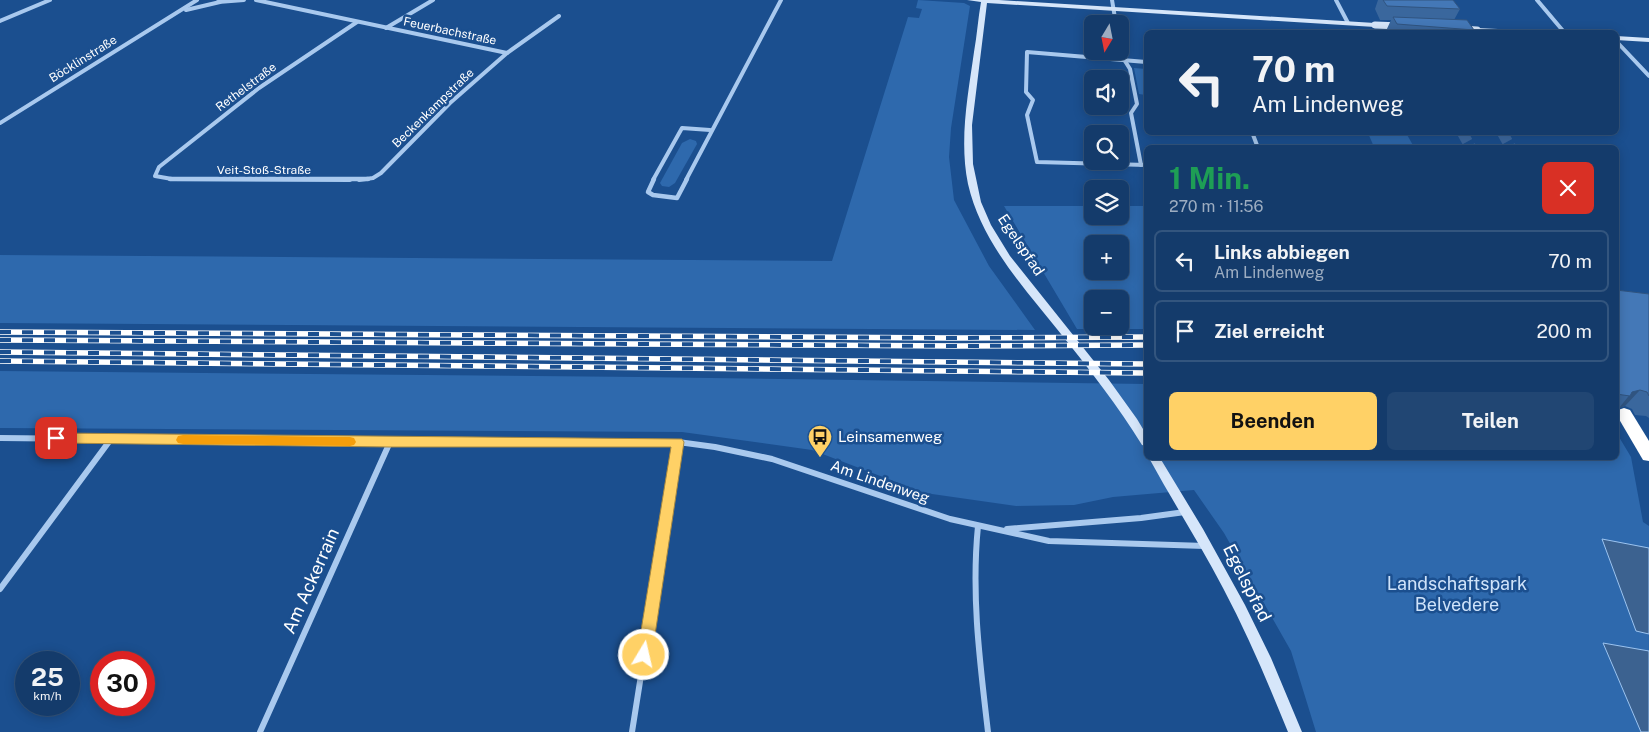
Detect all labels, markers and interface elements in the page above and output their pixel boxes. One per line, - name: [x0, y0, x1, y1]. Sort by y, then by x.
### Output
- street label: Feuerbachstraße: [402, 14, 498, 48]
- north arrow: [1084, 15, 1129, 60]
- map controls: [1084, 15, 1129, 335]
- street label: Böcklinstraße: [47, 33, 120, 85]
- text: 70 m: [1252, 49, 1335, 90]
- icon: left: [1169, 50, 1234, 115]
- street label: Rethelstraße: [213, 60, 279, 114]
- street label: Beckenkampstraße: [389, 65, 477, 150]
- button: sound: [1084, 70, 1129, 115]
- text: Am Lindenweg: [1252, 91, 1404, 117]
- button: search: [1084, 125, 1129, 170]
- text: 1 Min.: [1169, 160, 1250, 196]
- button: close: [1542, 162, 1594, 214]
- street label: Veit-Stoß-Straße: [217, 163, 311, 177]
- button: layers: [1084, 180, 1129, 225]
- text: 270 m · 11:56: [1169, 197, 1264, 216]
- street label: Egelspfad: [995, 211, 1048, 279]
- button: +: [1084, 235, 1129, 280]
- text: Links abbiegen: [1214, 241, 1350, 263]
- icon: left: [1171, 247, 1199, 275]
- text: 70 m: [1548, 250, 1592, 272]
- text: Am Lindenweg: [1214, 263, 1324, 282]
- button: −: [1084, 290, 1129, 335]
- icon: arrive: [1171, 317, 1199, 345]
- text: Ziel erreicht: [1214, 320, 1325, 342]
- text: 200 m: [1536, 320, 1592, 342]
- button: Beenden: [1169, 392, 1377, 450]
- button: Teilen: [1387, 392, 1594, 450]
- pin: [35, 417, 77, 459]
- icon: arrive: [42, 424, 70, 452]
- bus stop icon: Leinsamenweg: [807, 424, 833, 458]
- place label: Leinsamenweg: [838, 428, 942, 445]
- street label: Am Lindenweg: [828, 457, 932, 506]
- street label: Am Ackerrain: [278, 525, 343, 637]
- street label: Egelspfad: [1219, 540, 1276, 625]
- park label: Landschaftspark Belvedere: [1387, 573, 1527, 615]
- position arrow: [617, 628, 669, 680]
- speed limit sign: 30: [90, 651, 155, 716]
- text: 25: [31, 662, 64, 692]
- text: km/h: [33, 689, 62, 703]

